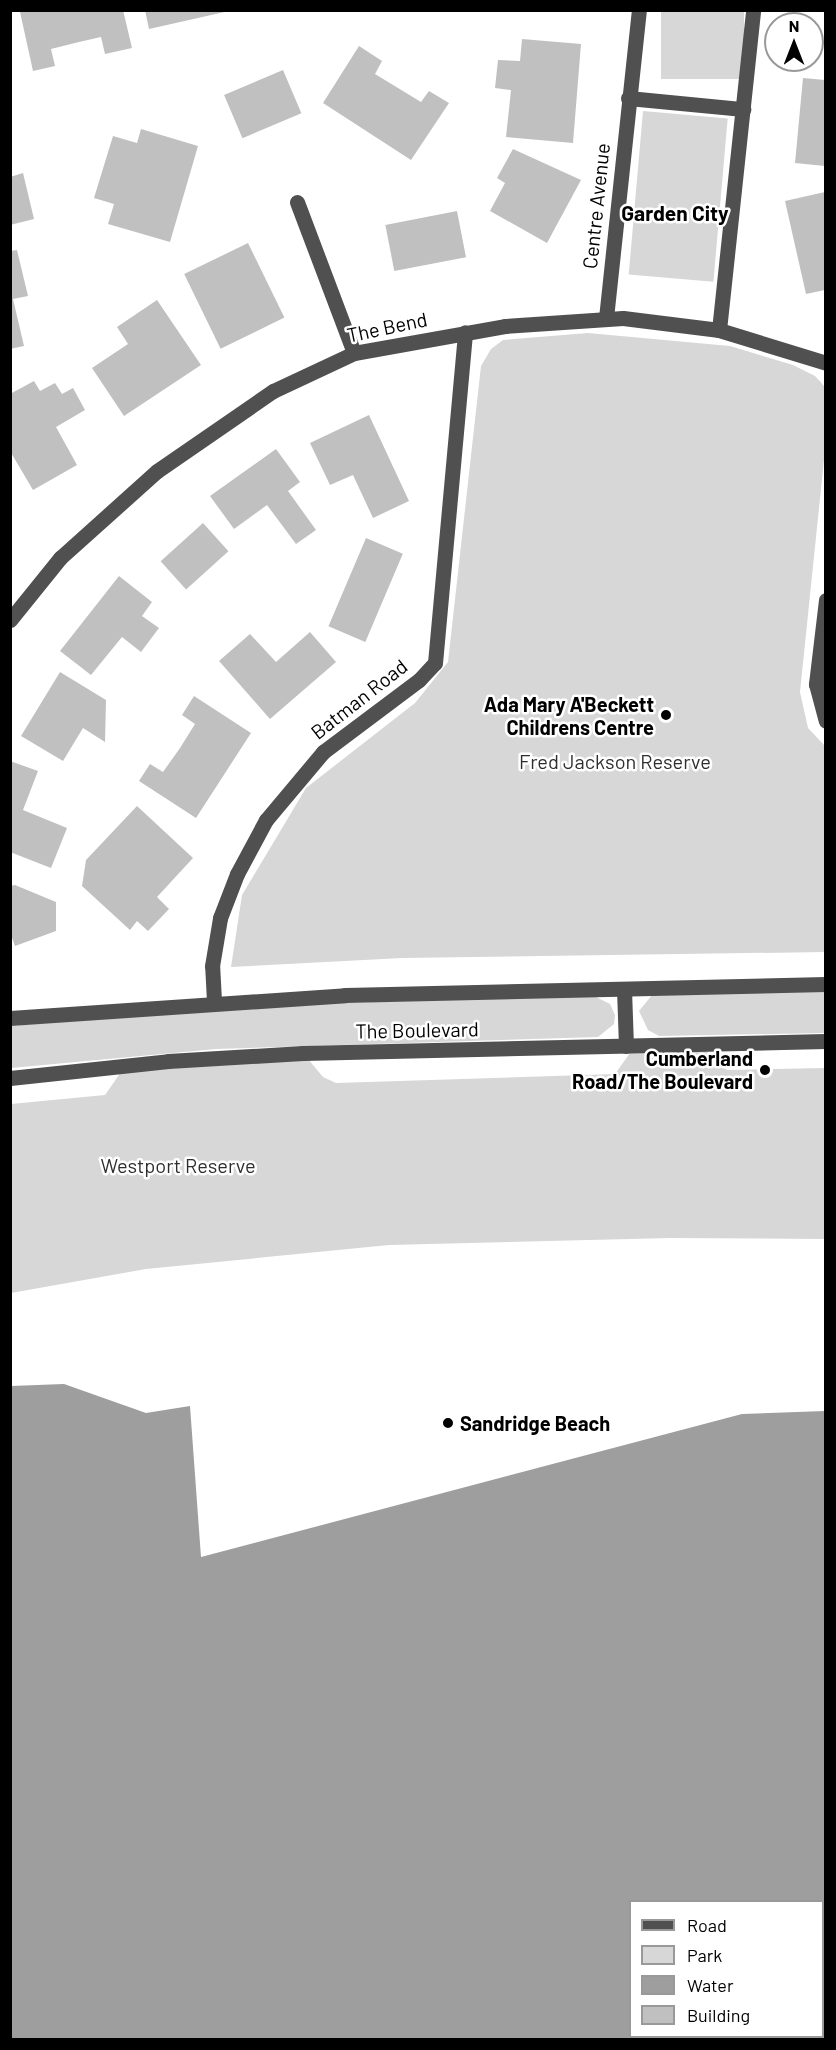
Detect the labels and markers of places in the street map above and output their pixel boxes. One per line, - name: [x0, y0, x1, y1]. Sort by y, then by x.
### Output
- place label: Ada Mary A'Beckett Childrens Centre: [484, 692, 654, 739]
- marker: Ada Mary A'Beckett Childrens Centre: [659, 708, 673, 722]
- place label: Cumberland Road/The Boulevard: [572, 1046, 753, 1093]
- marker: Cumberland Road/The Boulevard: [758, 1063, 772, 1077]
- place label: Sandridge Beach: [460, 1411, 610, 1435]
- marker: Sandridge Beach: [441, 1416, 455, 1430]

